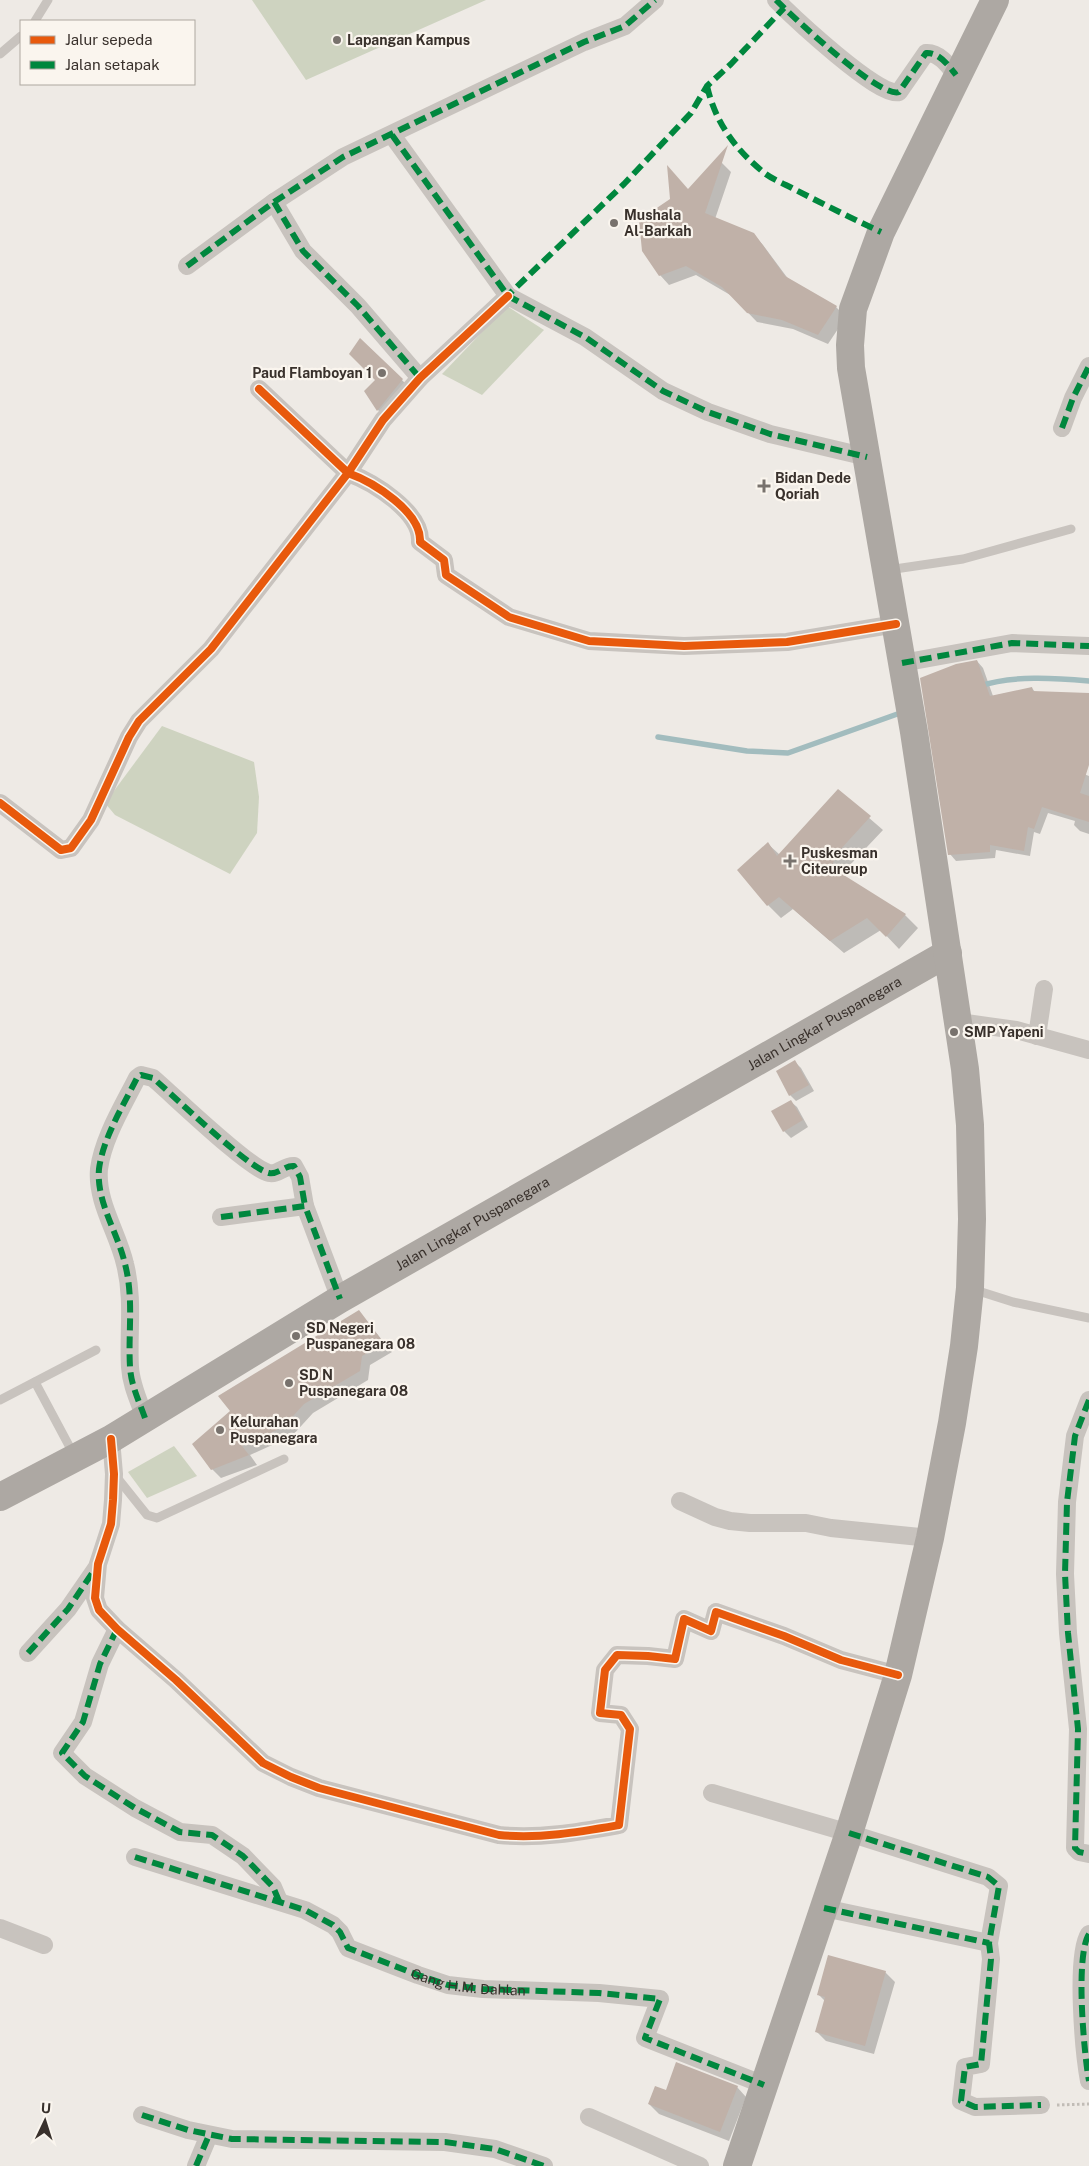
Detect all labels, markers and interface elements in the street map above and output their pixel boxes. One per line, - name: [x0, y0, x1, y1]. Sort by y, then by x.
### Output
- legend: [20, 20, 195, 85]
- text: Jalur sepeda: [65, 31, 153, 48]
- place label: Lapangan Kampus: [347, 32, 470, 48]
- marker: Lapangan Kampus: [331, 34, 343, 46]
- text: Jalan setapak: [65, 56, 160, 73]
- place label: Mushala Al-Barkah: [624, 207, 691, 239]
- marker: Mushala Al-Barkah: [608, 217, 620, 229]
- place label: Paud Flamboyan 1: [252, 365, 372, 381]
- marker: Paud Flamboyan 1: [376, 367, 388, 379]
- place label: Bidan Dede Qoriah: [775, 470, 851, 502]
- marker: Bidan Dede Qoriah: [757, 479, 771, 493]
- place label: Puskesman Citeureup: [801, 845, 878, 877]
- marker: Puskesman Citeureup: [783, 854, 797, 868]
- street label: Jalan Lingkar Puspanegara: [745, 973, 904, 1073]
- place label: SMP Yapeni: [964, 1024, 1044, 1040]
- marker: SMP Yapeni: [948, 1026, 960, 1038]
- street label: Jalan Lingkar Puspanegara: [393, 1173, 552, 1274]
- place label: SD Negeri Puspanegara 08: [306, 1320, 415, 1352]
- marker: SD Negeri Puspanegara 08: [290, 1330, 302, 1342]
- place label: SD N Puspanegara 08: [299, 1367, 408, 1399]
- marker: SD N Puspanegara 08: [283, 1377, 295, 1389]
- place label: Kelurahan Puspanegara: [230, 1414, 318, 1446]
- marker: Kelurahan Puspanegara: [214, 1424, 226, 1436]
- street label: Gang H.M. Dahlan: [409, 1965, 526, 1998]
- north arrow: [20, 2096, 70, 2146]
- text: U: [40, 2100, 52, 2116]

